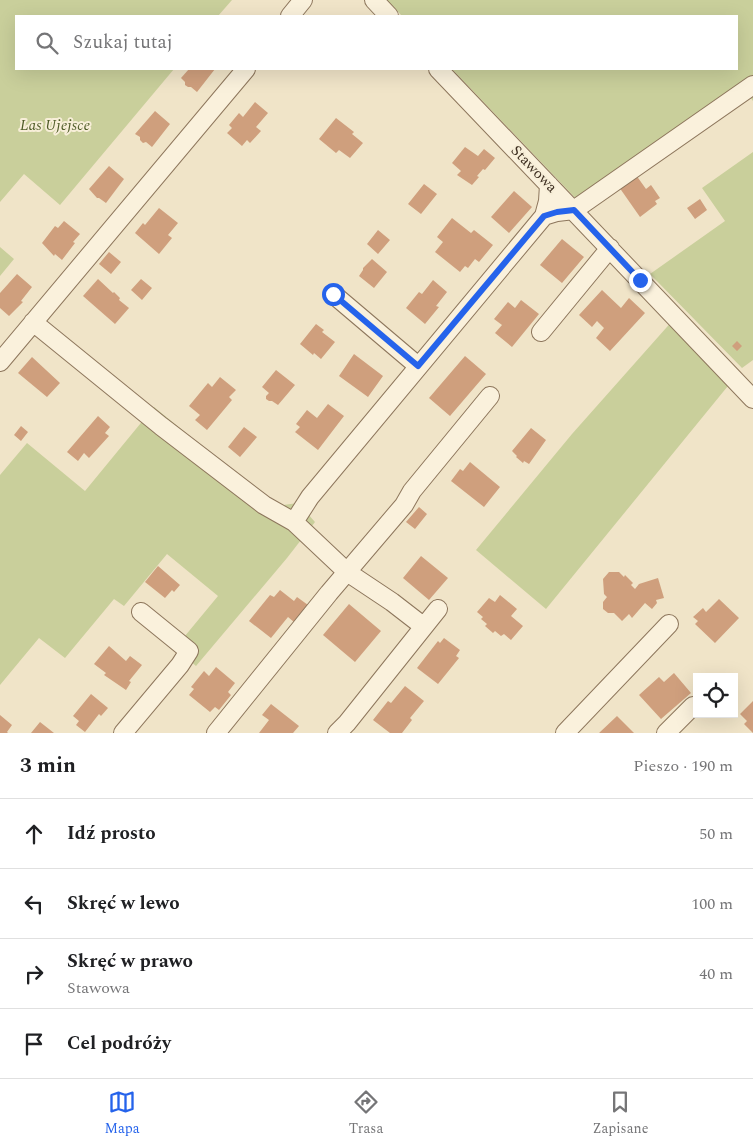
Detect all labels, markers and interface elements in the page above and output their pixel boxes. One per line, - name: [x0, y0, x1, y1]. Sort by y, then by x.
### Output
- search box: [15, 15, 738, 70]
- text: Szukaj tutaj: [73, 28, 173, 57]
- icon: search: [33, 29, 61, 57]
- park label: Las Ujejsce: [20, 114, 90, 137]
- street label: Stawowa: [505, 140, 563, 199]
- route end: [629, 269, 652, 292]
- route start: [322, 283, 345, 306]
- map controls: [693, 673, 738, 718]
- button: locate: [693, 673, 738, 718]
- text: 3 min: [20, 750, 76, 782]
- text: Pieszo · 190 m: [633, 754, 733, 778]
- text: Idź prosto: [67, 819, 156, 848]
- icon: ahead: [20, 820, 48, 848]
- text: 50 m: [699, 822, 733, 846]
- text: Skręć w lewo: [67, 889, 180, 918]
- icon: left: [20, 890, 48, 918]
- text: 100 m: [691, 892, 733, 916]
- text: Skręć w prawo: [67, 947, 193, 976]
- icon: right: [20, 960, 48, 988]
- text: 40 m: [699, 962, 733, 986]
- text: Stawowa: [67, 976, 130, 1000]
- text: Cel podróży: [67, 1029, 171, 1058]
- icon: arrive: [20, 1030, 48, 1058]
- tab: Mapa: [105, 1088, 140, 1139]
- tab: Trasa: [349, 1088, 383, 1139]
- tab: Zapisane: [592, 1088, 648, 1139]

